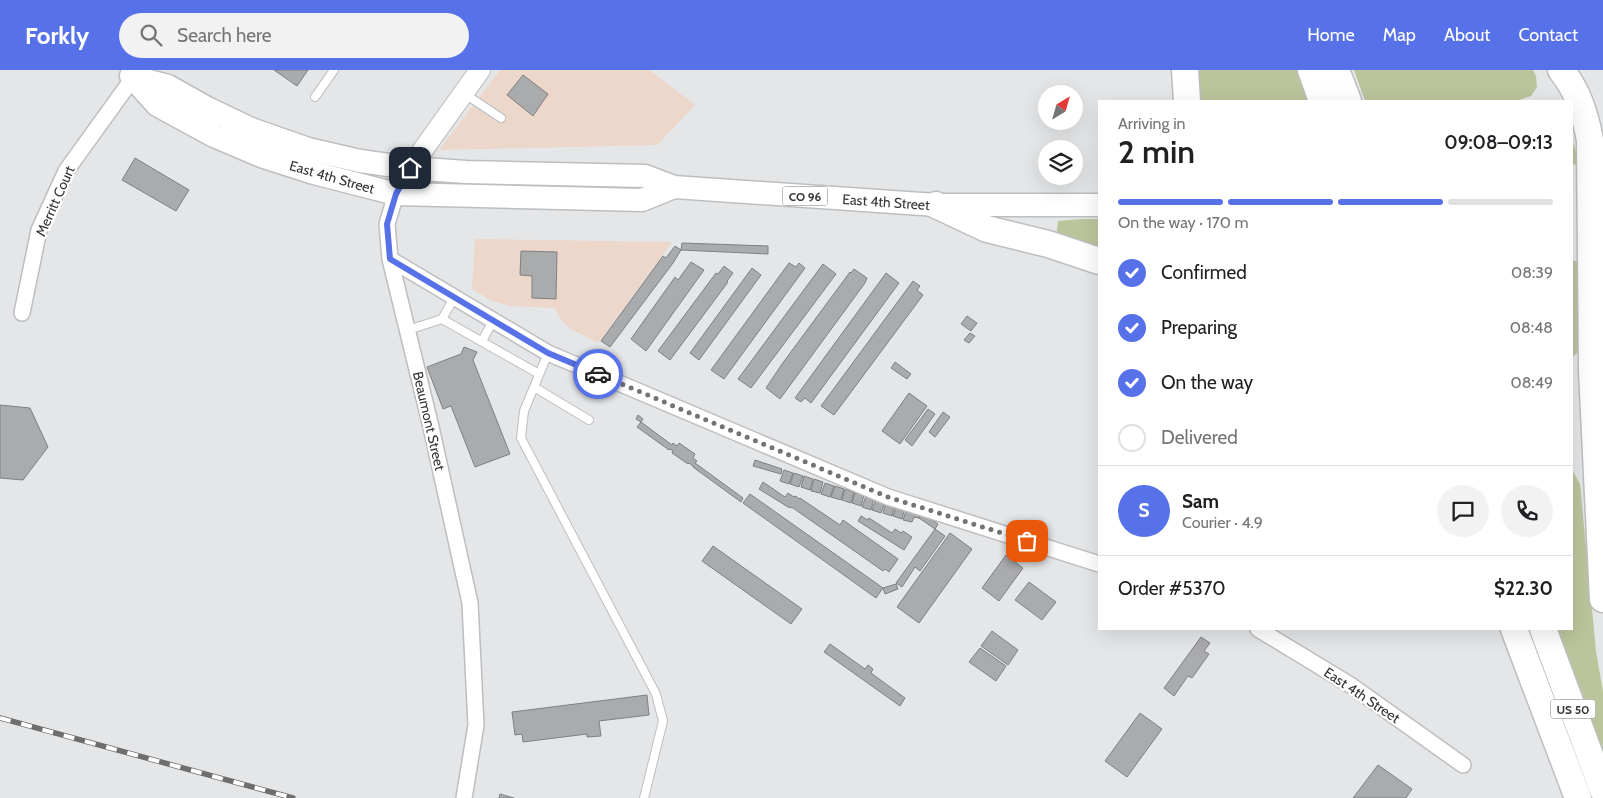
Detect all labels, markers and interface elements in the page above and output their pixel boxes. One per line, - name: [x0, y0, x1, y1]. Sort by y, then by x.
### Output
- search box: [119, 13, 469, 58]
- text: Forkly: [25, 21, 89, 50]
- icon: search: [137, 21, 165, 49]
- text: Search here: [177, 24, 272, 47]
- text: Home: [1307, 24, 1355, 46]
- text: Map: [1383, 24, 1416, 46]
- text: About: [1444, 24, 1490, 46]
- text: Contact: [1518, 24, 1578, 46]
- north arrow: [1038, 85, 1082, 130]
- map controls: [1038, 85, 1083, 185]
- text: Arriving in: [1118, 114, 1185, 133]
- text: 09:08–09:13: [1444, 131, 1553, 154]
- text: 2 min: [1118, 132, 1195, 171]
- button: layers: [1038, 140, 1083, 185]
- pin: [389, 147, 431, 189]
- icon: home: [396, 154, 424, 182]
- street label: East 4th Street: [287, 156, 377, 198]
- street label: Merritt Court: [31, 163, 79, 239]
- road number: CO 96: [782, 186, 828, 206]
- street label: East 4th Street: [842, 190, 931, 214]
- text: On the way · 170 m: [1118, 213, 1249, 232]
- icon: check: [1118, 259, 1146, 287]
- text: Confirmed: [1161, 261, 1247, 284]
- text: 08:39: [1511, 263, 1553, 282]
- icon: check: [1118, 314, 1146, 342]
- text: Preparing: [1161, 316, 1237, 339]
- text: 08:48: [1510, 318, 1553, 337]
- courier: [573, 349, 623, 399]
- icon: car: [584, 360, 612, 388]
- icon: check: [1118, 369, 1146, 397]
- street label: Beaumont Street: [409, 370, 449, 473]
- text: On the way: [1161, 371, 1253, 394]
- text: 08:49: [1510, 373, 1553, 392]
- text: Delivered: [1161, 426, 1238, 449]
- button: chat: [1437, 485, 1489, 537]
- button: phone: [1501, 485, 1553, 537]
- text: Sam: [1182, 490, 1219, 513]
- text: S: [1138, 499, 1150, 522]
- text: Courier · 4.9: [1182, 513, 1263, 532]
- pin: [1006, 520, 1048, 562]
- icon: bag: [1013, 527, 1041, 555]
- text: Order #5370: [1118, 577, 1225, 600]
- text: $22.30: [1494, 577, 1553, 600]
- street label: East 4th Street: [1321, 663, 1404, 727]
- road number: US 50: [1550, 700, 1596, 718]

